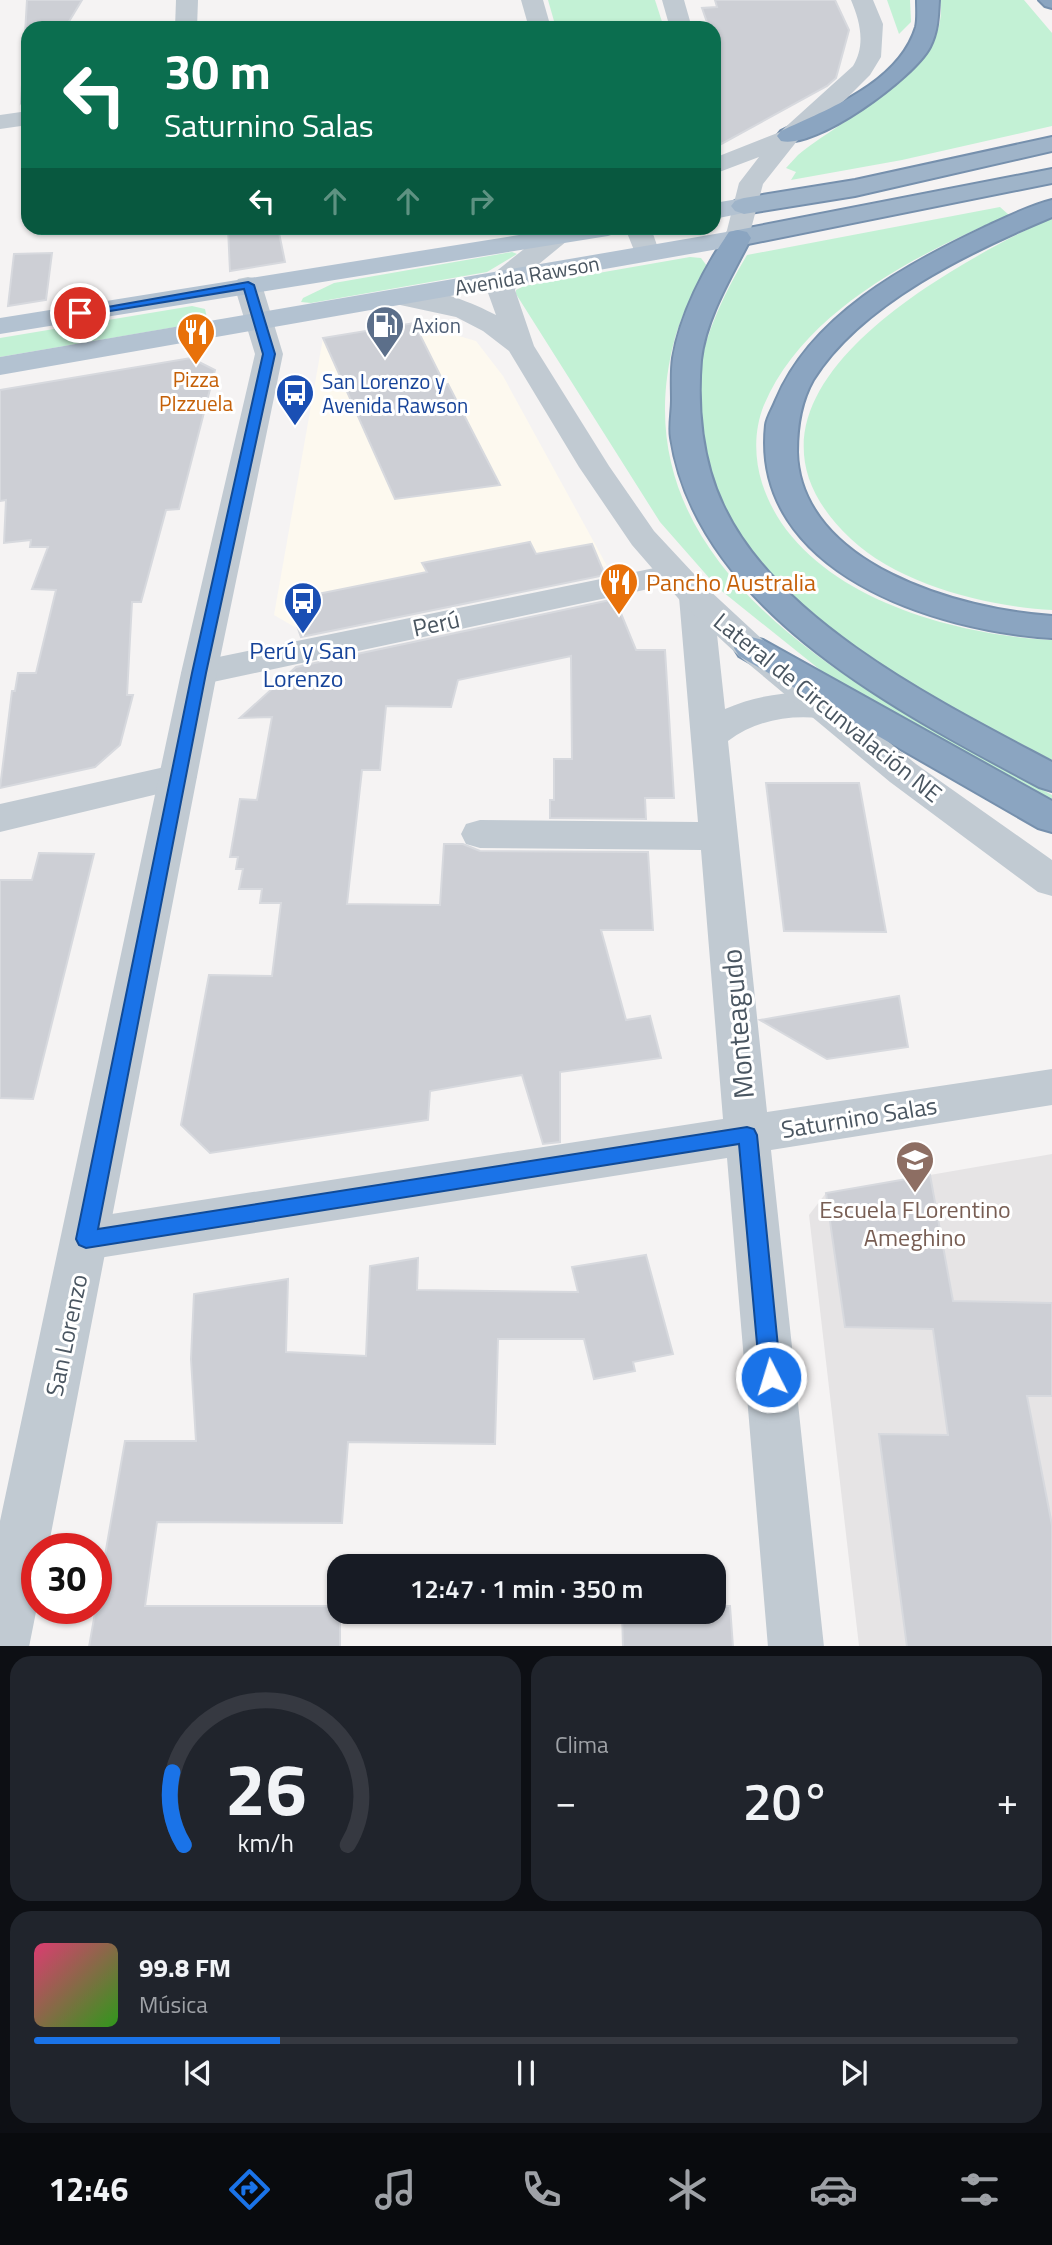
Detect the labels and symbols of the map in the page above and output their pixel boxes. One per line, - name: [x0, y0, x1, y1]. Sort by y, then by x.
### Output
- street label: Avenida Rawson: [452, 247, 602, 303]
- pin: [50, 283, 110, 343]
- fuel station icon: Axion: [364, 304, 406, 359]
- place label: Axion: [412, 309, 461, 341]
- restaurant icon: Pizza PIzzuela: [175, 311, 217, 366]
- place label: Pizza PIzzuela: [159, 363, 233, 419]
- place label: San Lorenzo y Avenida Rawson: [322, 365, 468, 421]
- bus stop icon: San Lorenzo y Avenida Rawson: [274, 372, 316, 427]
- restaurant icon: Pancho Australia: [598, 561, 640, 616]
- place label: Pancho Australia: [646, 564, 816, 600]
- bus stop icon: Perú y San Lorenzo: [282, 580, 324, 635]
- street label: Perú: [409, 600, 463, 646]
- street label: Lateral de Circunvalación NE: [706, 603, 950, 811]
- place label: Perú y San Lorenzo: [249, 632, 357, 696]
- street label: Monteagudo: [709, 947, 765, 1101]
- street label: Saturnino Salas: [779, 1087, 939, 1147]
- school or university icon: Escuela FLorentino Ameghino: [894, 1139, 936, 1194]
- place label: Escuela FLorentino Ameghino: [819, 1191, 1011, 1255]
- street label: San Lorenzo: [36, 1271, 96, 1399]
- position arrow: [734, 1340, 808, 1414]
- speed limit sign: 30: [21, 1533, 112, 1624]

